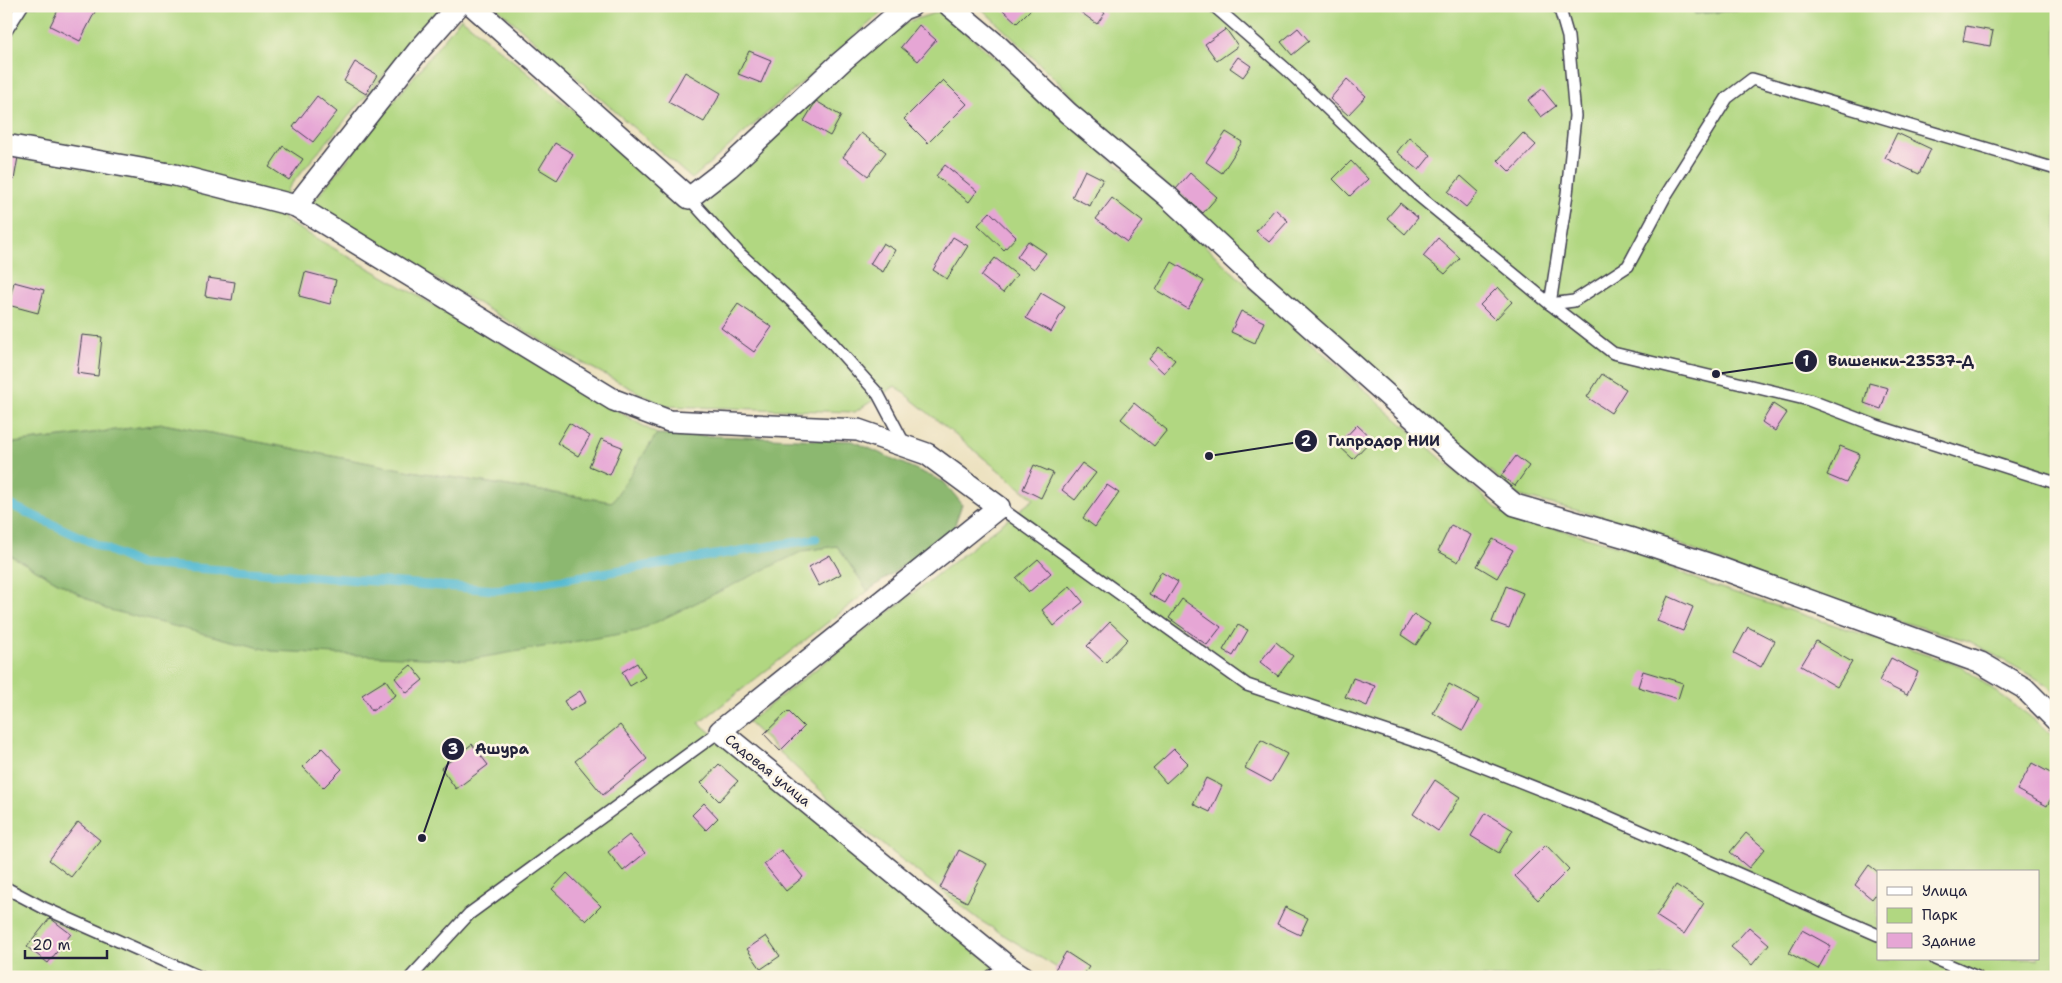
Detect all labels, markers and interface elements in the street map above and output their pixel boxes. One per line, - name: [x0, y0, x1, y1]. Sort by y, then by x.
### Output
- callout: Вишенки-23537-Д: [1793, 346, 1984, 376]
- text: 1: [1803, 351, 1810, 371]
- text: Вишенки-23537-Д: [1828, 351, 1975, 371]
- callout: Гипродор НИИ: [1293, 426, 1450, 456]
- text: 2: [1301, 431, 1312, 451]
- text: Гипродор НИИ: [1328, 431, 1440, 451]
- street label: Садовая улица: [721, 730, 815, 810]
- callout: Ашура: [440, 734, 539, 764]
- text: 3: [448, 739, 458, 759]
- text: Ашура: [475, 739, 530, 759]
- legend: [1877, 870, 2040, 960]
- text: Улица: [1922, 881, 1968, 901]
- text: Парк: [1922, 905, 1958, 925]
- scale bar: [25, 928, 108, 960]
- text: Здание: [1922, 931, 1976, 951]
- text: 20 m: [32, 935, 71, 955]

